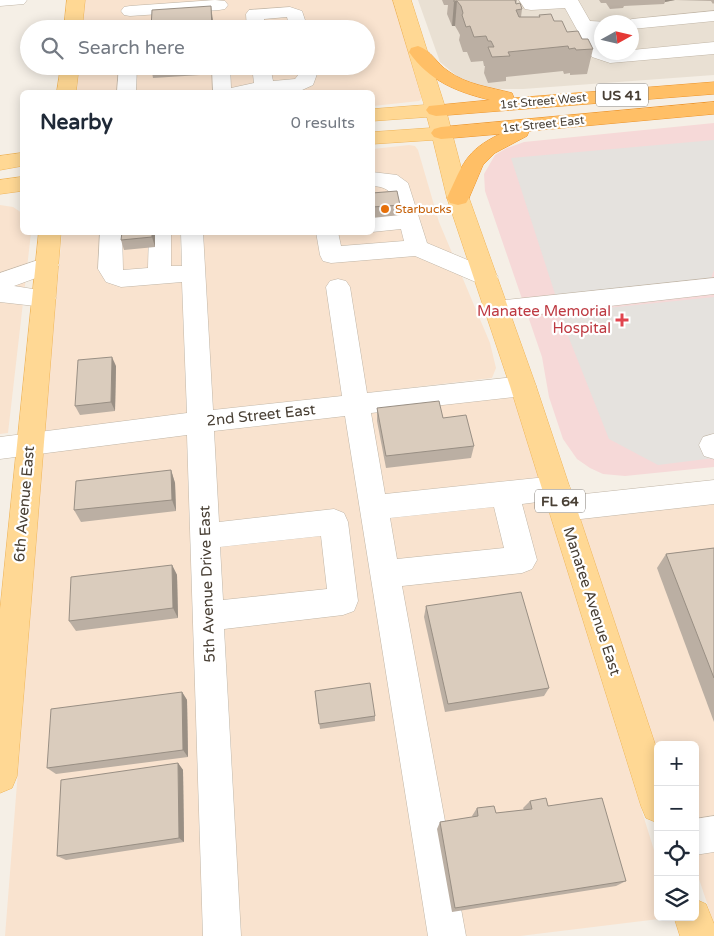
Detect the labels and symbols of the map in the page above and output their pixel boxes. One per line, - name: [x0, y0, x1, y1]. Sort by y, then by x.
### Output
- north arrow: [594, 15, 639, 60]
- road number: US 41: [596, 84, 648, 106]
- street label: 1st Street West: [499, 90, 587, 112]
- street label: 1st Street East: [501, 113, 585, 135]
- place label: Starbucks: [395, 202, 452, 216]
- marker: Starbucks: [379, 203, 391, 215]
- place label: Manatee Memorial Hospital: [477, 302, 611, 337]
- marker: Manatee Memorial Hospital: [615, 313, 629, 327]
- street label: 2nd Street East: [206, 400, 317, 430]
- street label: 6th Avenue East: [10, 445, 38, 563]
- road number: FL 64: [535, 490, 585, 512]
- street label: 5th Avenue Drive East: [195, 505, 219, 663]
- street label: Manatee Avenue East: [559, 524, 625, 678]

